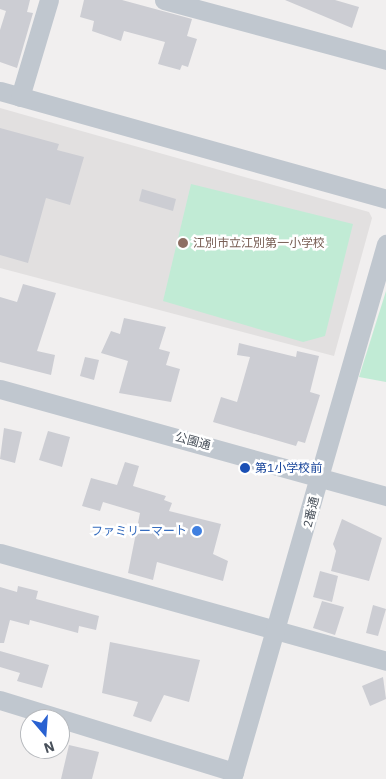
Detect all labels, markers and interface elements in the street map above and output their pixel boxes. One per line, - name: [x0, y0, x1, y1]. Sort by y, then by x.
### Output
- place label: 江別市立江別第一小学校: [193, 236, 325, 250]
- marker: 江別市立江別第一小学校: [177, 237, 189, 249]
- street label: 公園通: [174, 429, 212, 453]
- place label: 第1小学校前: [255, 461, 322, 475]
- marker: 第1小学校前: [239, 462, 251, 474]
- street label: 2番通: [300, 495, 322, 529]
- place label: ファミリーマート: [91, 524, 187, 538]
- marker: ファミリーマート: [191, 525, 203, 537]
- north arrow: [20, 709, 70, 759]
- text: N: [42, 737, 57, 757]

